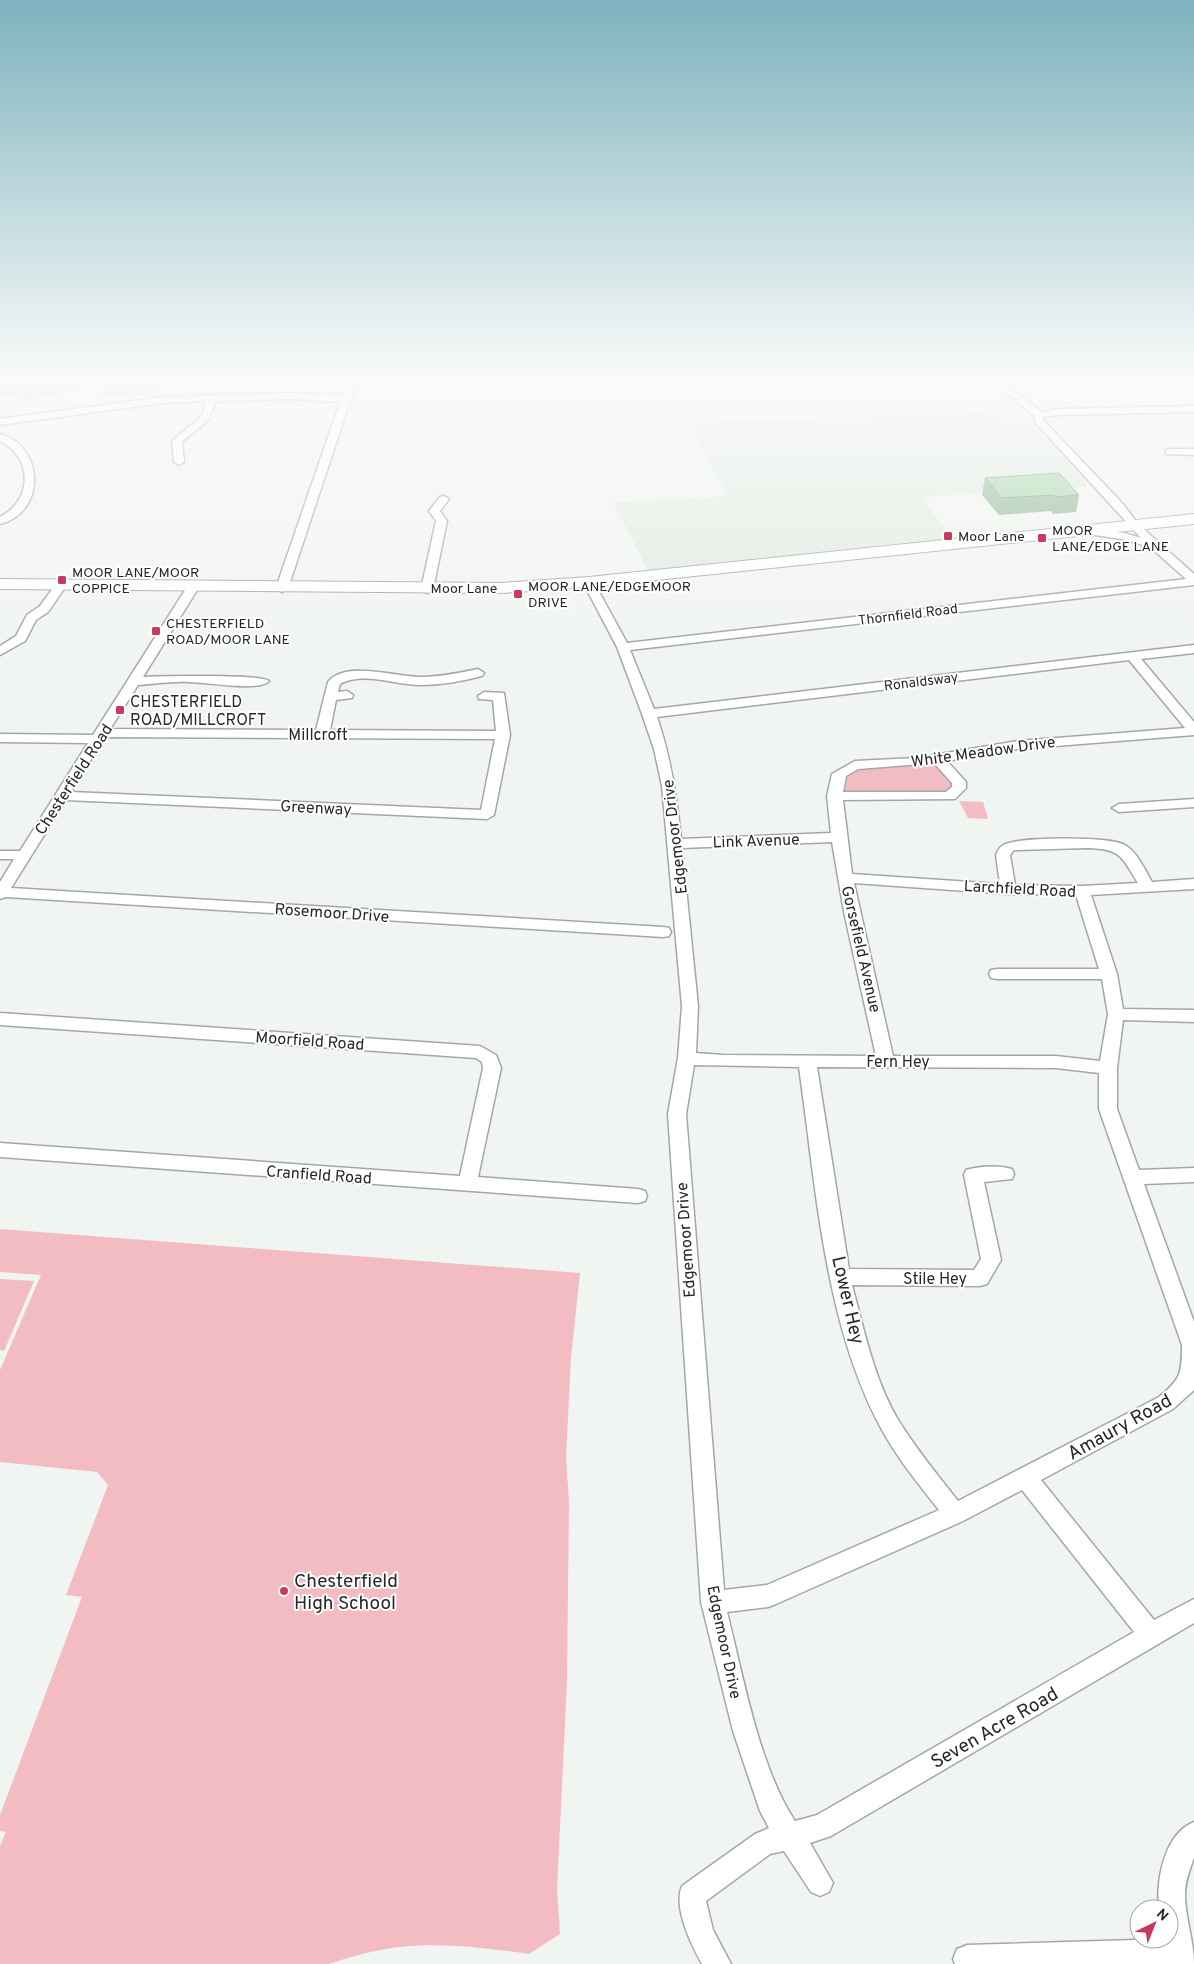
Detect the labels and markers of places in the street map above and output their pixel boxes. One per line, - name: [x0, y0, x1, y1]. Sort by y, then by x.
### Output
- place label: MOOR LANE/EDGE LANE: [1052, 523, 1169, 556]
- place label: Moor Lane: [958, 529, 1025, 546]
- marker: Moor Lane: [942, 530, 954, 542]
- marker: MOOR LANE/EDGE LANE: [1036, 532, 1048, 544]
- place label: MOOR LANE/MOOR COPPICE: [72, 565, 199, 598]
- marker: MOOR LANE/MOOR COPPICE: [56, 574, 68, 586]
- place label: MOOR LANE/EDGEMOOR DRIVE: [528, 579, 691, 612]
- marker: MOOR LANE/EDGEMOOR DRIVE: [512, 588, 524, 600]
- place label: CHESTERFIELD ROAD/MOOR LANE: [166, 616, 290, 649]
- marker: CHESTERFIELD ROAD/MOOR LANE: [150, 625, 162, 637]
- place label: CHESTERFIELD ROAD/MILLCROFT: [130, 693, 266, 731]
- marker: CHESTERFIELD ROAD/MILLCROFT: [114, 704, 126, 716]
- place label: Chesterfield High School: [294, 1570, 398, 1616]
- marker: Chesterfield High School: [278, 1585, 290, 1597]

